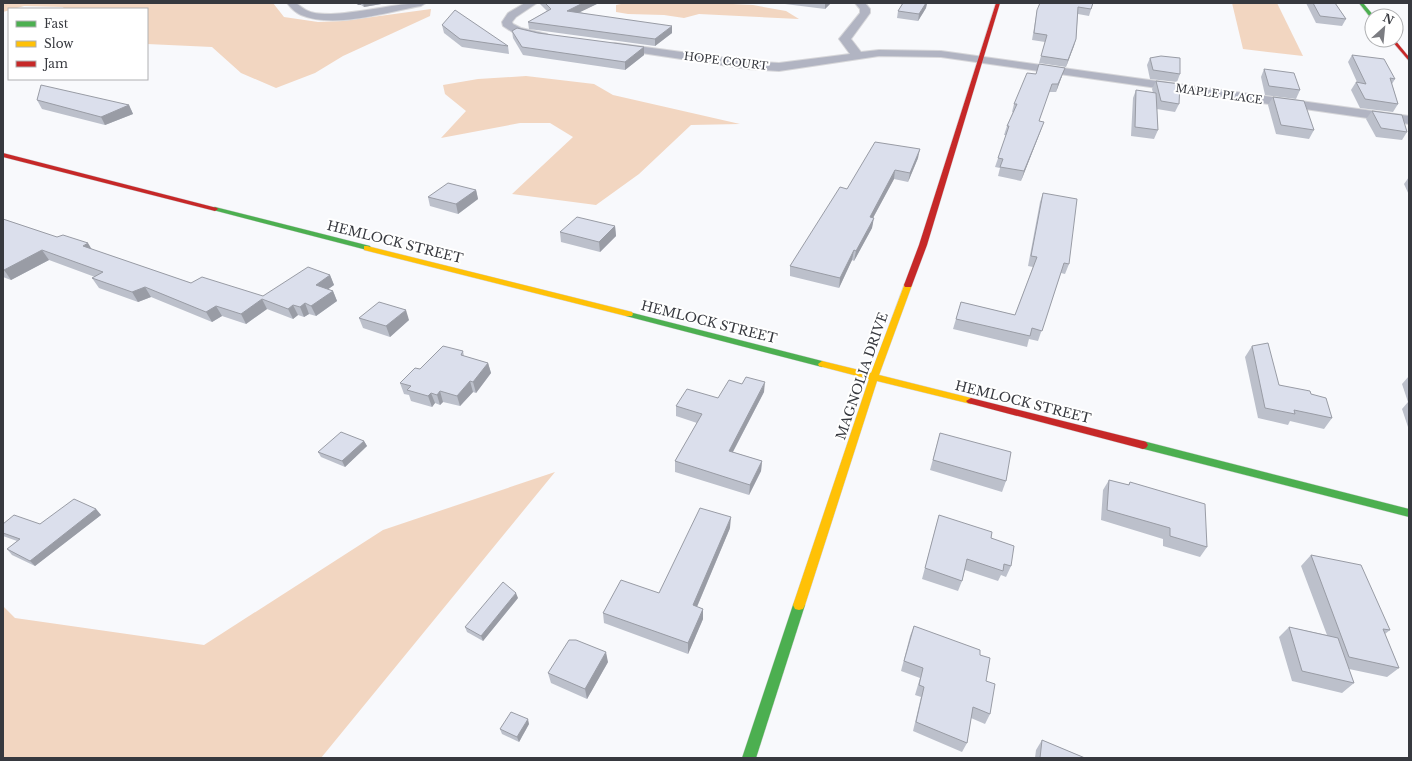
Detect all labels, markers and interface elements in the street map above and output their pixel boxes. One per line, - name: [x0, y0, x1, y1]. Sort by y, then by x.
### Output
- legend: [8, 8, 148, 80]
- north arrow: [1364, 8, 1404, 48]
- text: N: [1381, 11, 1397, 28]
- text: Fast: [44, 16, 69, 31]
- text: Slow: [44, 36, 74, 51]
- street label: HOPE COURT: [683, 49, 769, 73]
- text: Jam: [42, 56, 68, 71]
- street label: MAPLE PLACE: [1175, 81, 1263, 107]
- street label: HEMLOCK STREET: [325, 217, 465, 267]
- street label: HEMLOCK STREET: [639, 297, 779, 347]
- street label: MAGNOLIA DRIVE: [832, 310, 892, 442]
- street label: HEMLOCK STREET: [953, 377, 1093, 427]

